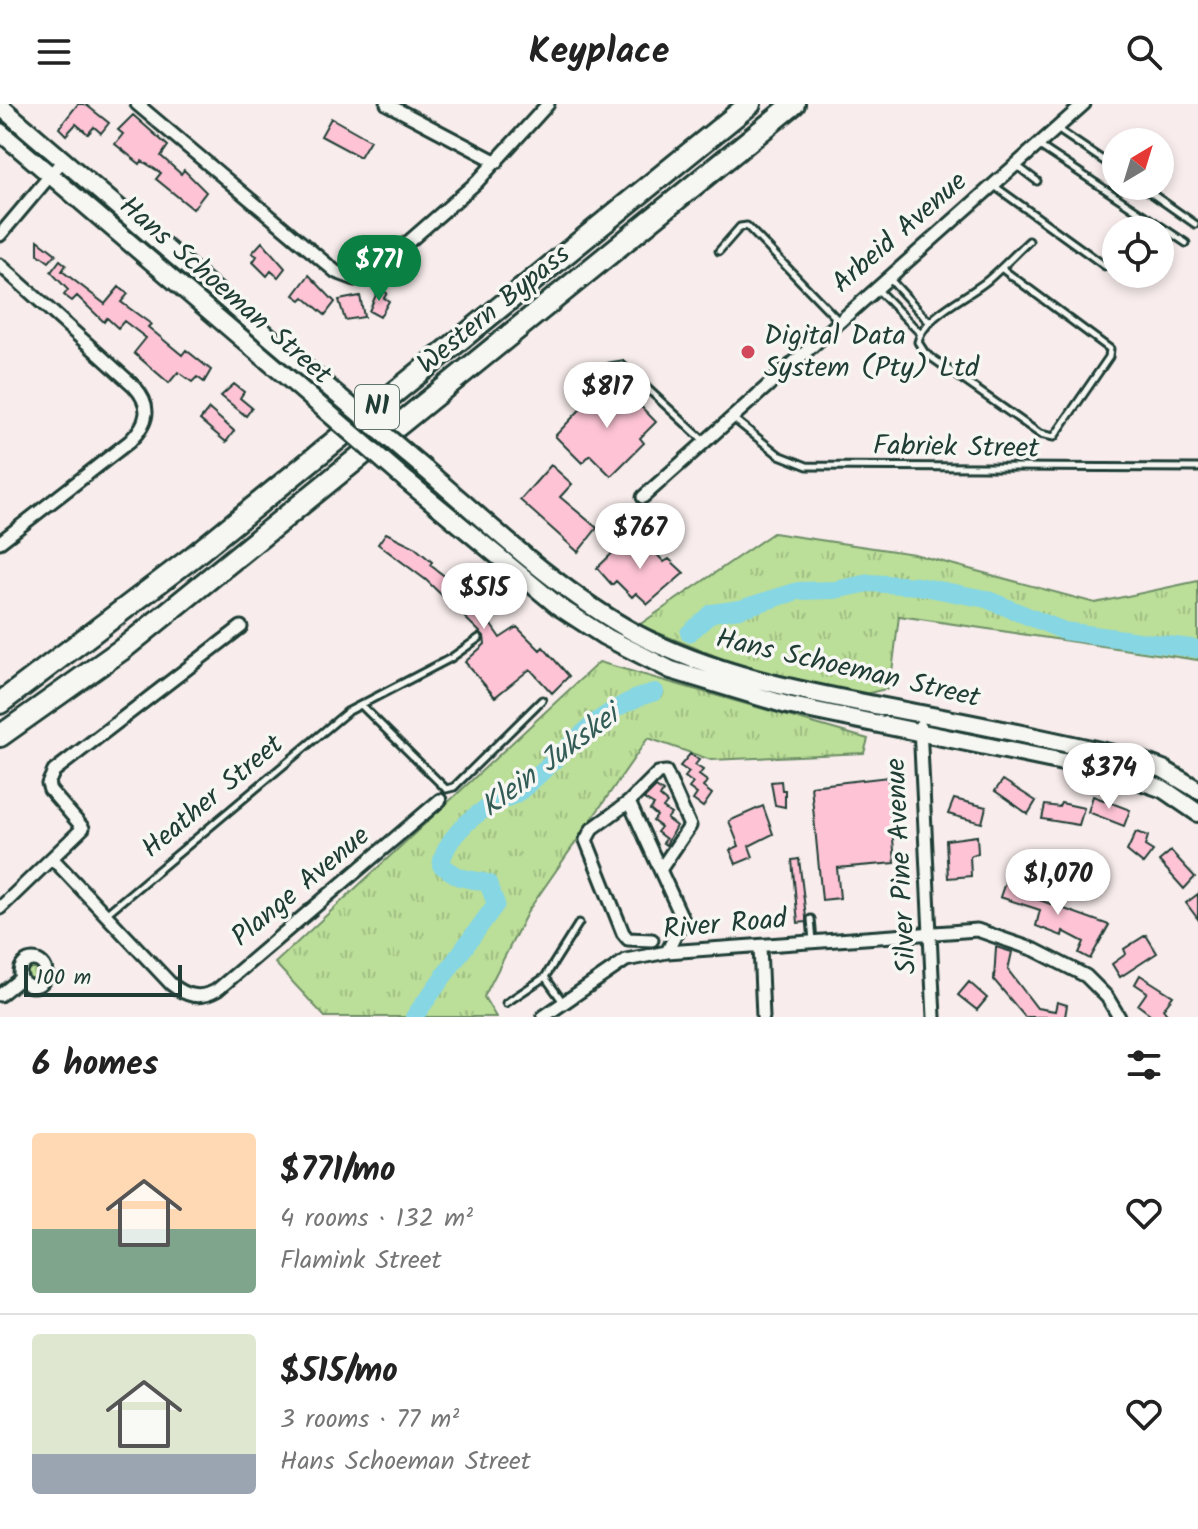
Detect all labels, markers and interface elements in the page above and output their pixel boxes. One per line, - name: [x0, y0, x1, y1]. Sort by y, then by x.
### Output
- text: Keyplace: [529, 24, 669, 81]
- icon: menu: [32, 30, 76, 74]
- icon: search: [1122, 30, 1166, 74]
- north arrow: [1102, 128, 1174, 200]
- map controls: [1102, 128, 1174, 288]
- street label: Arbeid Avenue: [822, 161, 978, 305]
- street label: Hans Schoeman Street: [108, 185, 343, 397]
- button: locate: [1102, 216, 1174, 288]
- street label: Western Bypass: [407, 234, 581, 386]
- pin: $771: [332, 235, 426, 303]
- text: $771: [355, 240, 403, 282]
- place label: Digital Data System (Pty) Ltd: [764, 314, 980, 391]
- marker: Digital Data System (Pty) Ltd: [739, 343, 757, 361]
- pin: $817: [560, 362, 654, 430]
- text: $817: [582, 367, 632, 409]
- road number: N1: [355, 385, 399, 429]
- street label: Fabriek Street: [872, 424, 1041, 472]
- pin: $767: [593, 503, 687, 571]
- text: $767: [613, 508, 667, 550]
- pin: $515: [437, 563, 531, 631]
- text: $515: [459, 568, 509, 610]
- street label: Hans Schoeman Street: [711, 617, 986, 722]
- water label: Klein Jukskei: [470, 690, 635, 830]
- street label: Heather Street: [132, 723, 295, 870]
- pin: $374: [1062, 743, 1156, 811]
- text: $374: [1081, 748, 1137, 790]
- street label: Silver Pine Avenue: [874, 756, 930, 975]
- street label: Plange Avenue: [222, 815, 381, 959]
- pin: $1,070: [993, 849, 1123, 917]
- text: $1,070: [1023, 854, 1093, 896]
- street label: River Road: [661, 897, 790, 953]
- scale bar: [24, 961, 182, 997]
- text: 100 m: [36, 961, 91, 996]
- text: 6 homes: [32, 1038, 158, 1092]
- icon: filters: [1122, 1043, 1166, 1087]
- text: $771/mo: [280, 1144, 395, 1198]
- icon: home: [96, 1165, 192, 1261]
- icon: heart: [1122, 1191, 1166, 1235]
- text: 4 rooms · 132 m²: [280, 1198, 473, 1240]
- text: Flamink Street: [280, 1240, 441, 1282]
- text: $515/mo: [280, 1345, 398, 1399]
- icon: home: [96, 1366, 192, 1462]
- icon: heart: [1122, 1392, 1166, 1436]
- text: 3 rooms · 77 m²: [280, 1399, 459, 1441]
- text: Hans Schoeman Street: [280, 1441, 531, 1483]

